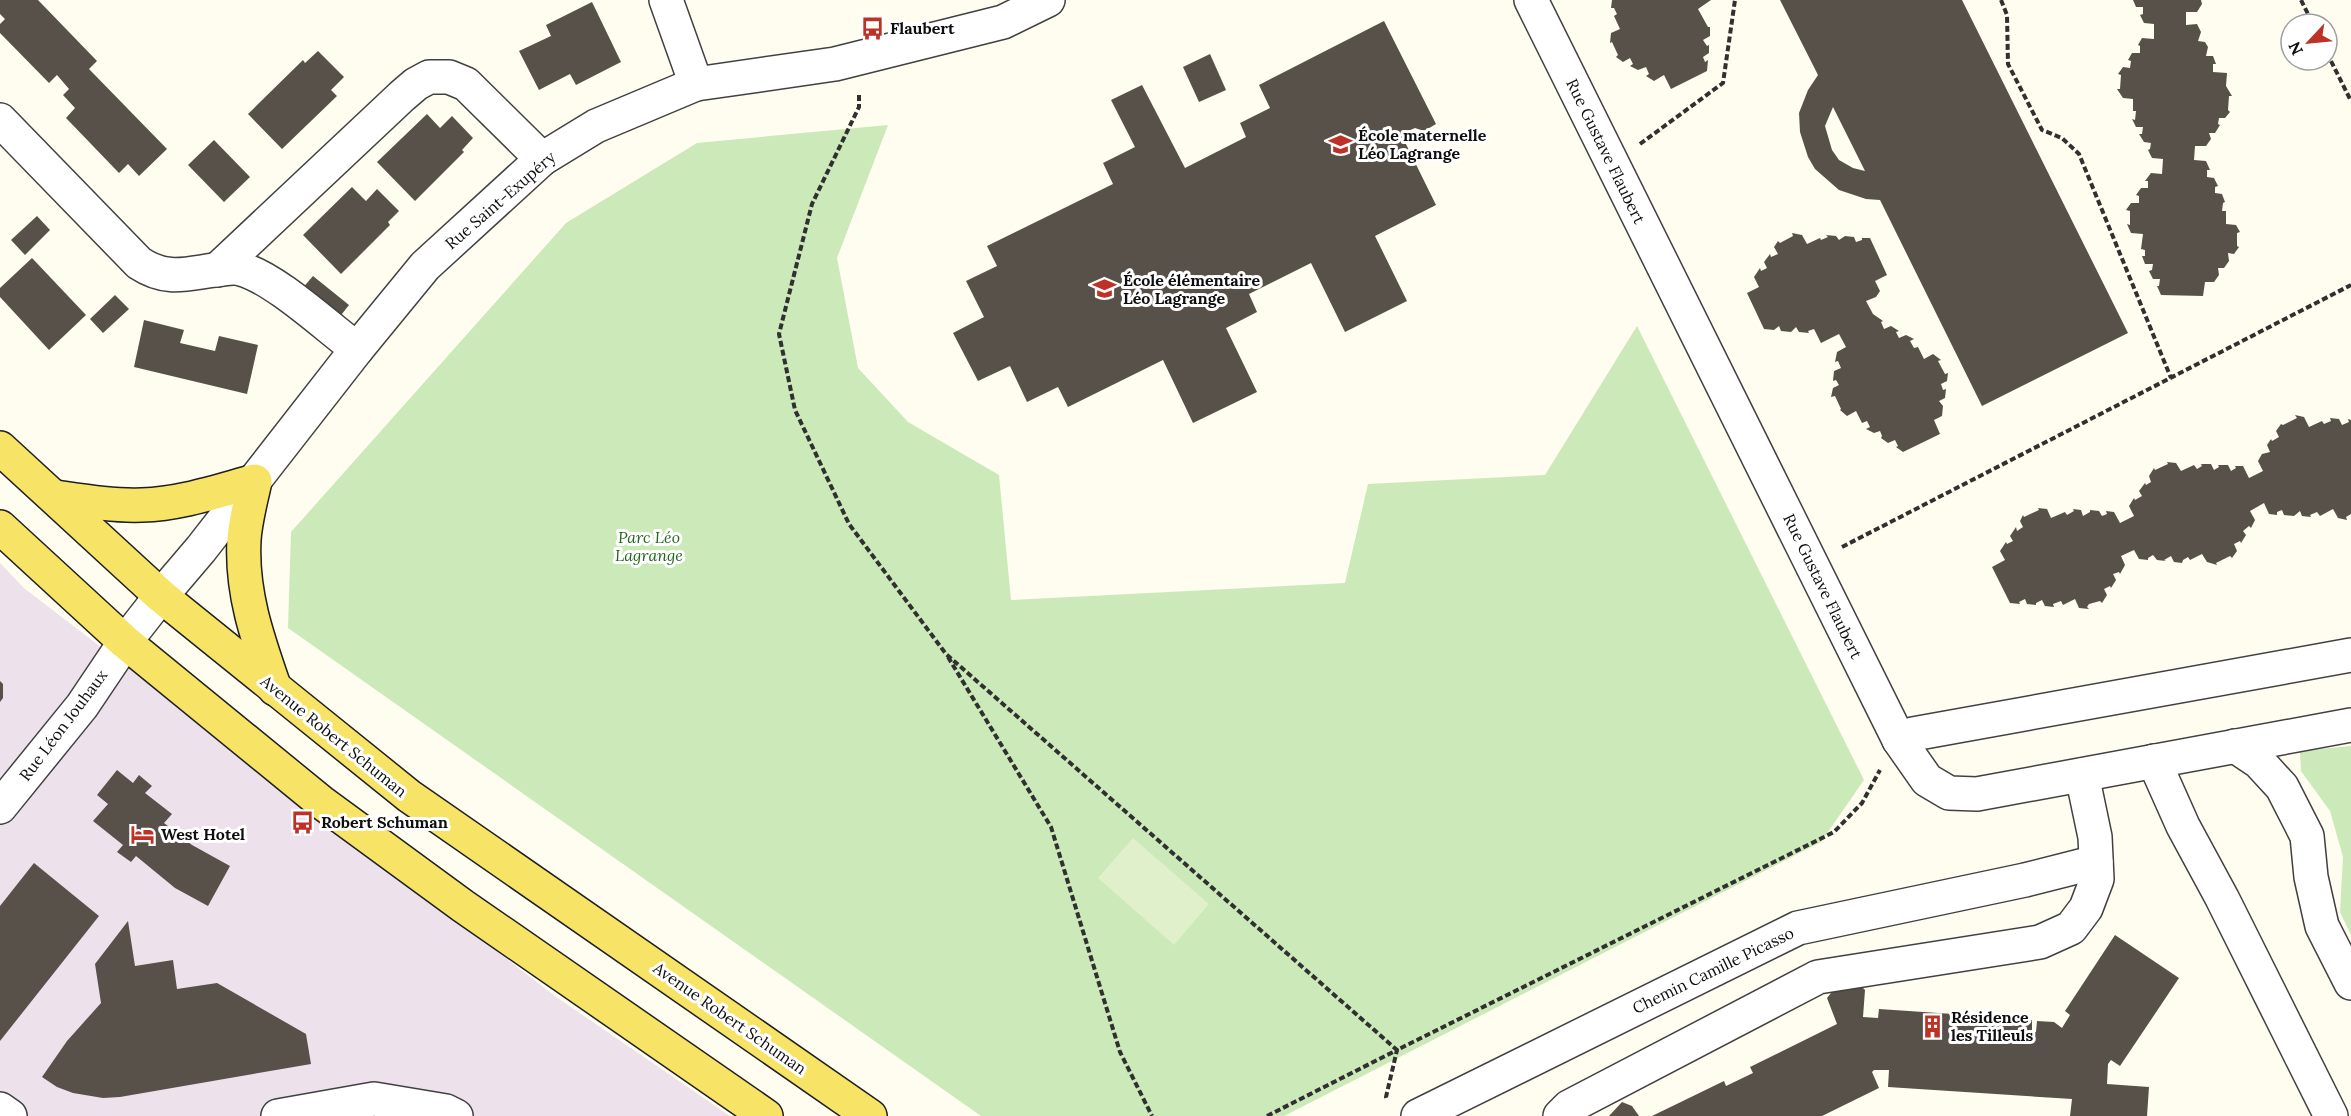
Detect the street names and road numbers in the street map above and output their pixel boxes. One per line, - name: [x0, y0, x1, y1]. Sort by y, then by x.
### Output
- street label: Rue Gustave Flaubert: [1562, 75, 1650, 227]
- street label: Rue Saint-Exupéry: [441, 146, 560, 253]
- street label: Rue Gustave Flaubert: [1779, 510, 1867, 662]
- street label: Rue Léon Jouhaux: [15, 665, 112, 785]
- street label: Avenue Robert Schuman: [256, 670, 411, 801]
- street label: Chemin Camille Picasso: [1629, 922, 1797, 1018]
- street label: Avenue Robert Schuman: [649, 957, 811, 1079]

